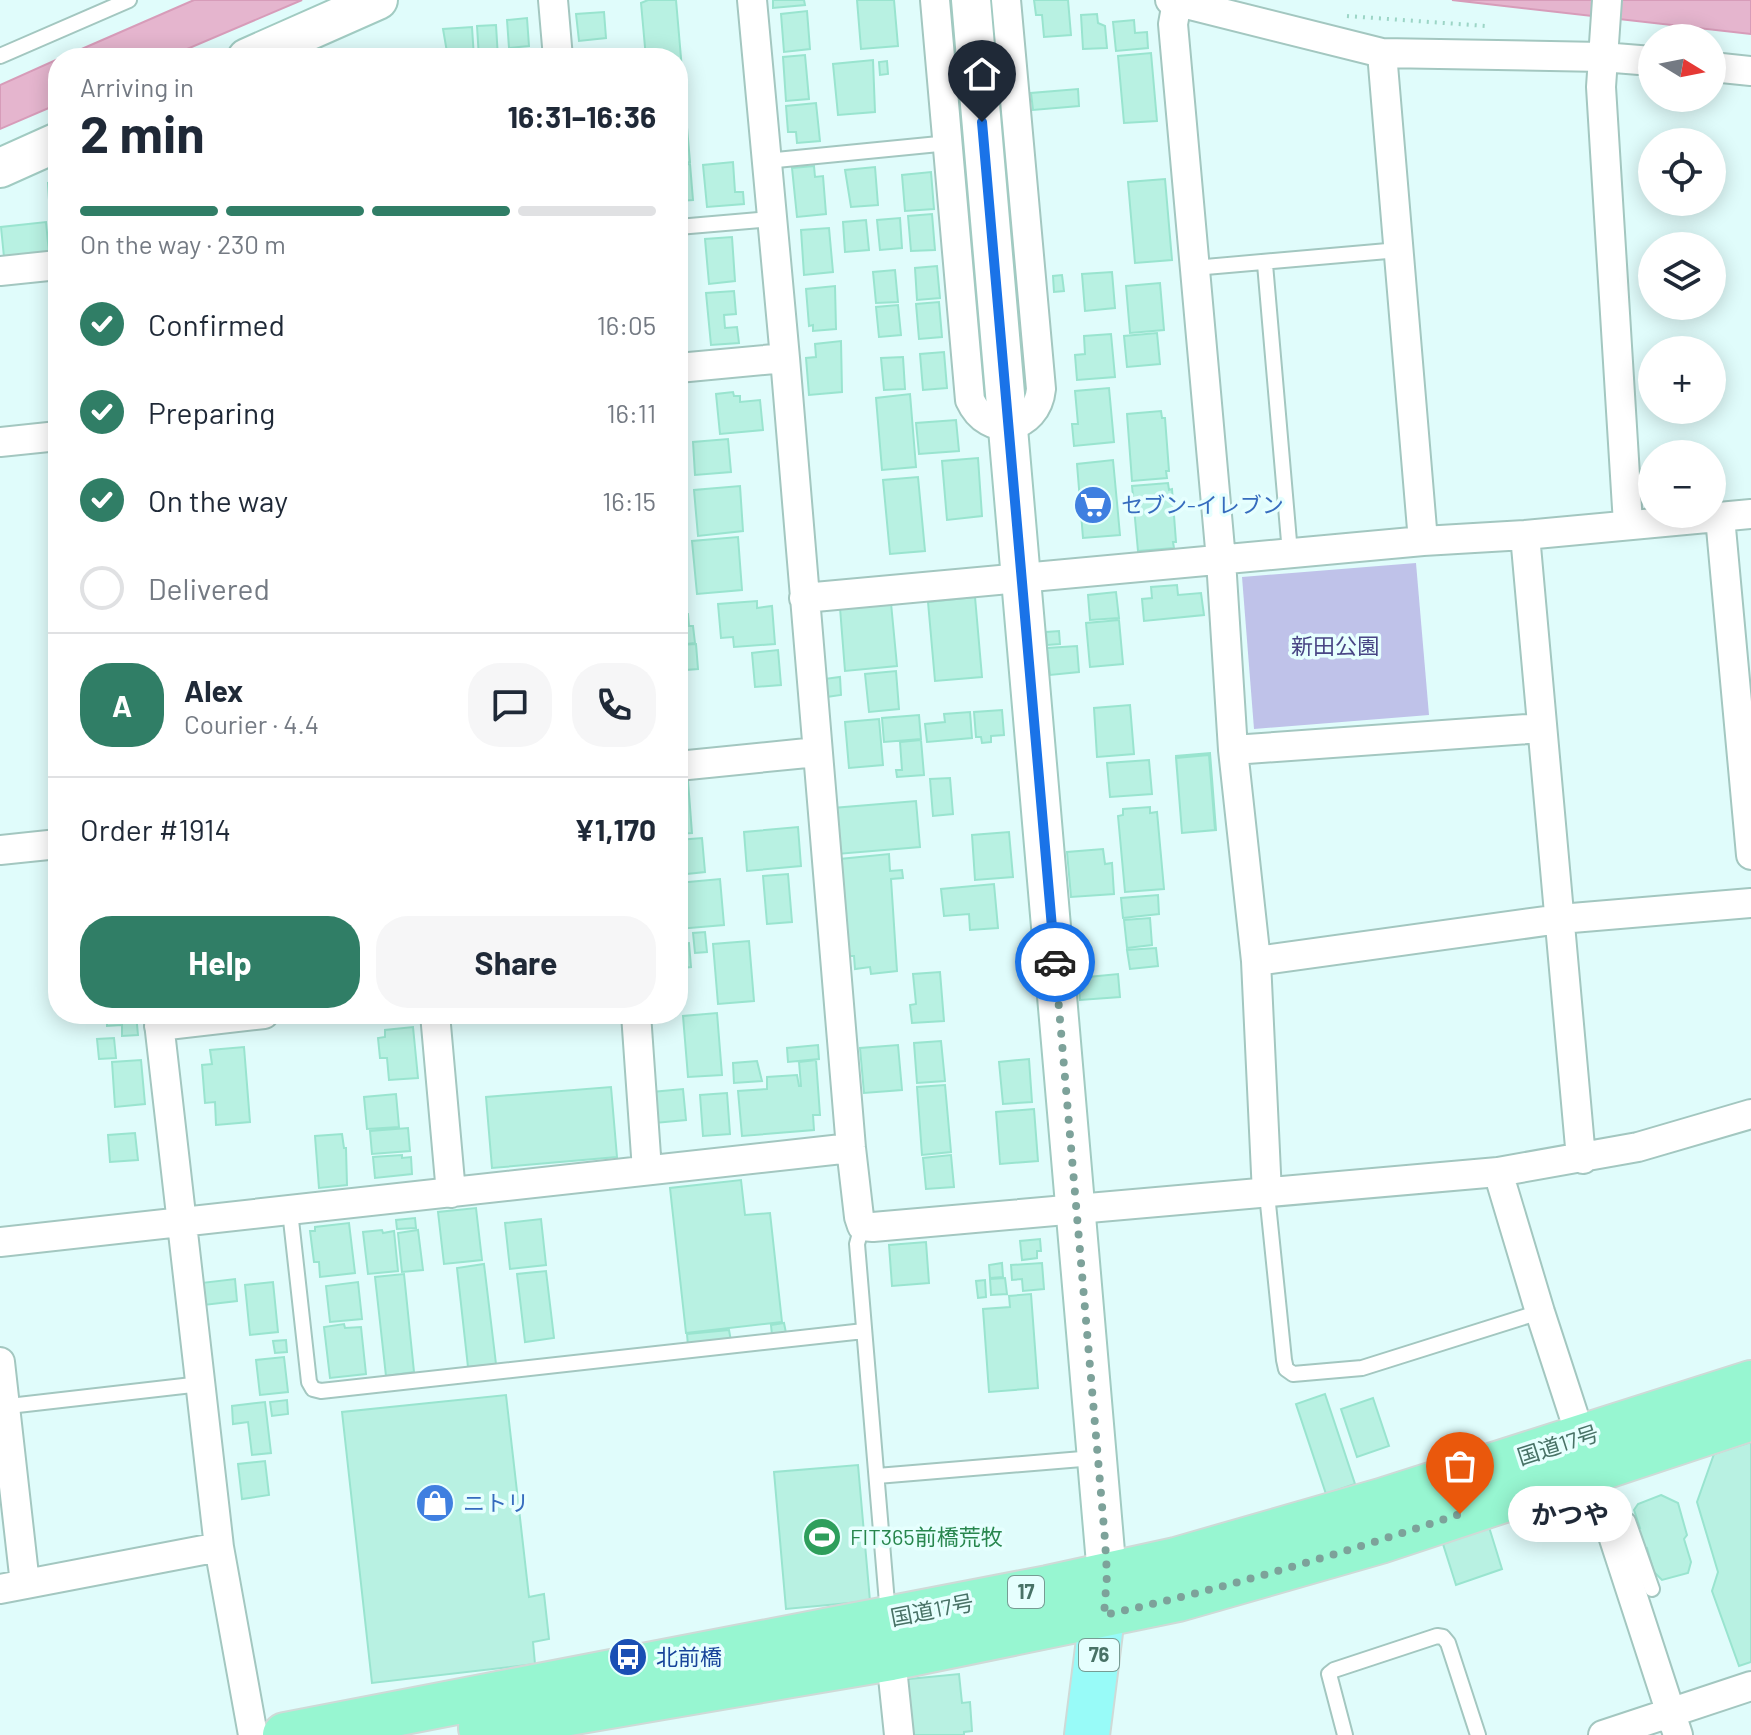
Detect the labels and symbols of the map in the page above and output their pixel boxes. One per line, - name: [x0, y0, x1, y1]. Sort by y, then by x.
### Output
- north arrow: [1638, 24, 1726, 112]
- pin: [948, 40, 1016, 122]
- supermarket icon: セブン-イレブン: [1072, 484, 1114, 526]
- place label: セブン-イレブン: [1121, 491, 1284, 517]
- park label: 新田公園: [1291, 632, 1379, 658]
- courier: [1015, 922, 1095, 1002]
- street label: 国道17号: [1514, 1419, 1602, 1469]
- pin: [1426, 1432, 1494, 1514]
- shop icon: ニトリ: [414, 1482, 456, 1524]
- callout: かつや: [1508, 1486, 1632, 1542]
- place label: ニトリ: [463, 1489, 529, 1515]
- sports icon: FIT365前橋荒牧: [801, 1516, 843, 1558]
- place label: FIT365前橋荒牧: [850, 1523, 1003, 1549]
- road number: 17: [1008, 1576, 1044, 1608]
- street label: 国道17号: [888, 1588, 976, 1630]
- bus stop icon: 北前橋: [607, 1636, 649, 1678]
- road number: 76: [1079, 1639, 1119, 1671]
- place label: 北前橋: [656, 1643, 722, 1669]

